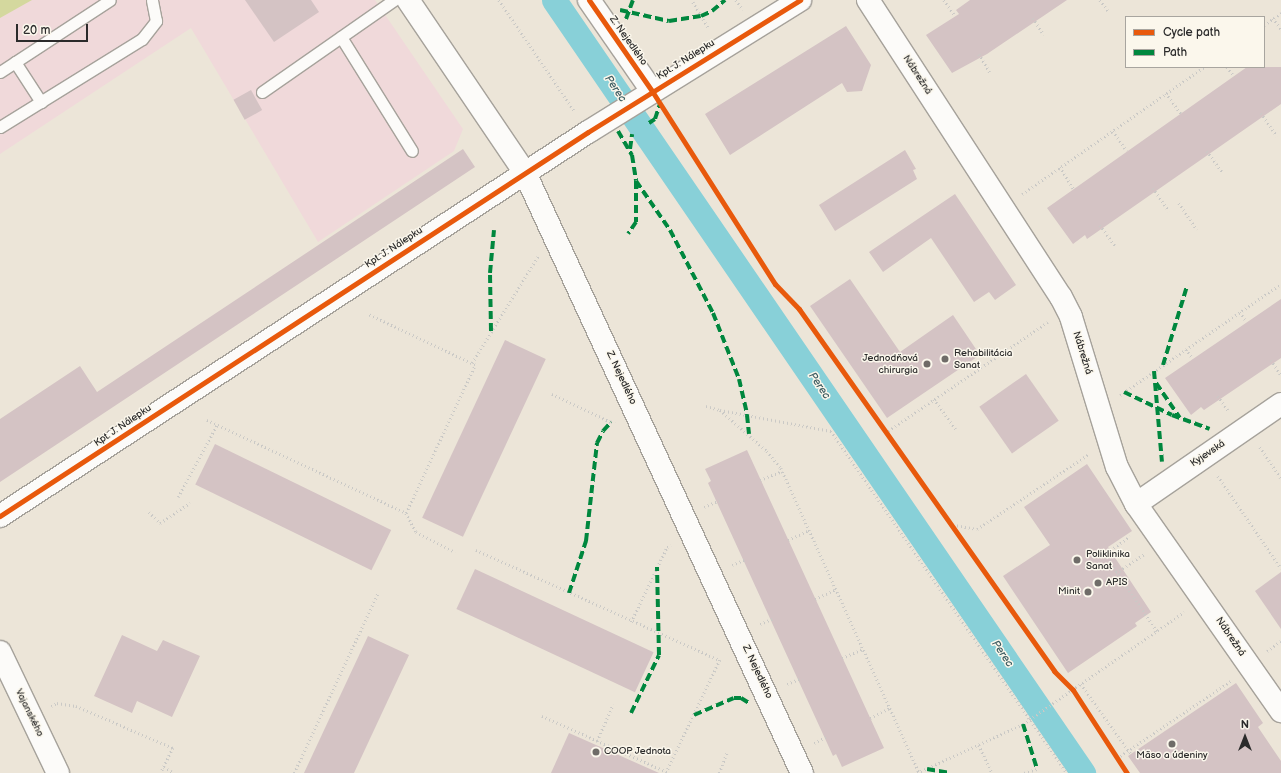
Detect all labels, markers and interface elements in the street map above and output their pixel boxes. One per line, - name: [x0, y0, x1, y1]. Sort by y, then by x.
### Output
- street label: Z. Nejedlého: [607, 14, 649, 68]
- scale bar: [18, 16, 90, 42]
- legend: [1125, 16, 1265, 68]
- text: 20 m: [23, 23, 50, 38]
- text: Cycle path: [1163, 25, 1220, 40]
- street label: Kpt. J. Nálepku: [654, 37, 718, 83]
- text: Path: [1163, 45, 1187, 60]
- street label: Nábrežná: [900, 53, 934, 97]
- water label: Perec: [601, 73, 629, 105]
- street label: Kpt. J. Nálepku: [363, 225, 425, 271]
- street label: Nábrežná: [1070, 330, 1094, 376]
- place label: Rehabilitácia Sanat: [954, 347, 1013, 370]
- street label: Z. Nejedlého: [603, 349, 639, 407]
- place label: Jednodňová chirurgia: [862, 352, 918, 376]
- marker: Rehabilitácia Sanat: [939, 353, 951, 365]
- marker: Jednodňová chirurgia: [921, 358, 933, 370]
- water label: Perec: [805, 370, 833, 402]
- street label: Kpt. J. Nálepku: [92, 402, 154, 450]
- street label: Kyjevská: [1188, 438, 1228, 470]
- place label: Poliklinika Sanat: [1086, 548, 1130, 572]
- marker: Poliklinika Sanat: [1071, 554, 1083, 566]
- place label: APIS: [1106, 577, 1128, 589]
- marker: APIS: [1093, 578, 1103, 588]
- place label: Minit: [1058, 586, 1080, 598]
- marker: Minit: [1083, 587, 1093, 597]
- street label: Nábrežná: [1213, 615, 1247, 659]
- water label: Perec: [988, 638, 1016, 670]
- street label: Z. Nejedlého: [739, 643, 775, 701]
- street label: Vajanského: [12, 687, 46, 739]
- north arrow: [1225, 717, 1265, 757]
- text: N: [1241, 718, 1249, 731]
- marker: Mäso a údeniny: [1167, 739, 1177, 749]
- place label: COOP Jednota: [604, 746, 672, 758]
- marker: COOP Jednota: [591, 747, 601, 757]
- place label: Mäso a údeniny: [1136, 750, 1208, 762]

